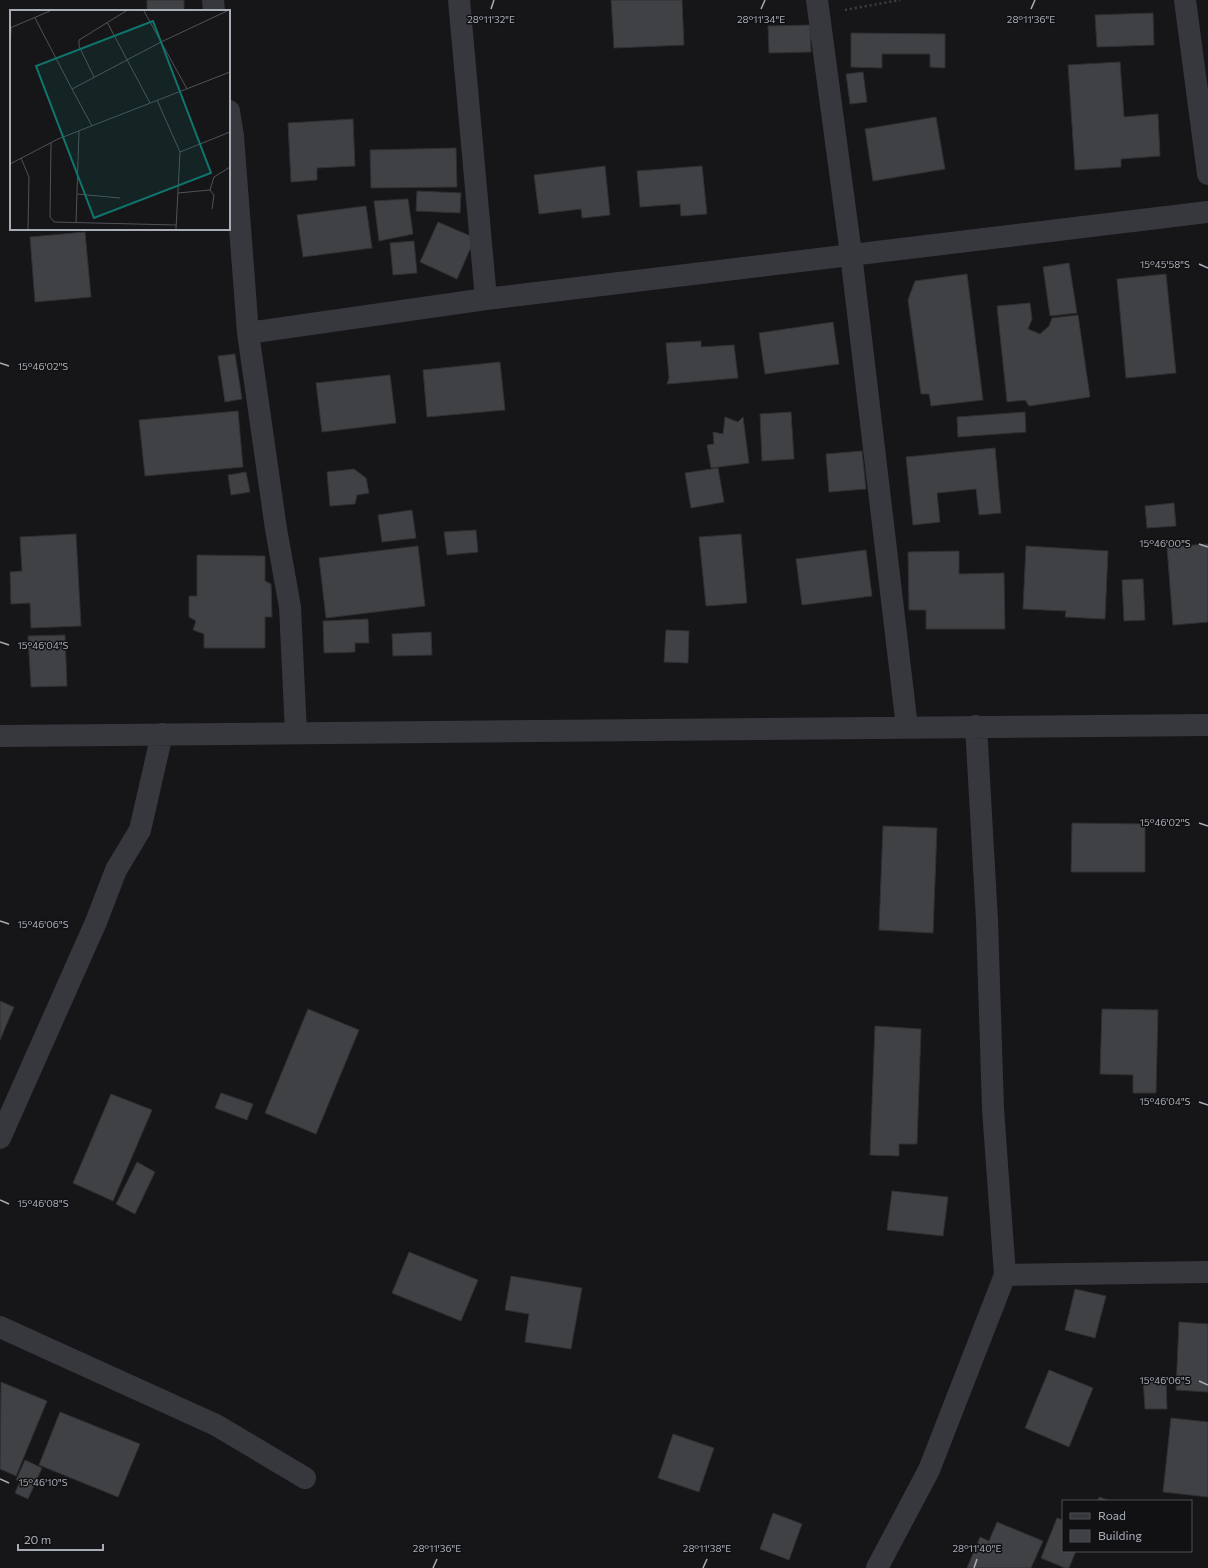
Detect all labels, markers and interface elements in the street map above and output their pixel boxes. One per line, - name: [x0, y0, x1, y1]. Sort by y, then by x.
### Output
- inset map: [10, 10, 230, 230]
- text: 28°11'32"E: [467, 13, 515, 25]
- text: 28°11'34"E: [737, 13, 785, 25]
- text: 28°11'36"E: [1007, 13, 1055, 25]
- text: 15°45'58"S: [1140, 258, 1190, 270]
- text: 15°46'02"S: [18, 360, 68, 372]
- text: 15°46'00"S: [1139, 537, 1191, 549]
- text: 15°46'04"S: [18, 639, 69, 651]
- text: 15°46'02"S: [1140, 816, 1190, 828]
- text: 15°46'06"S: [18, 918, 69, 930]
- text: 15°46'04"S: [1140, 1095, 1191, 1107]
- text: 15°46'08"S: [18, 1197, 69, 1209]
- text: 15°46'06"S: [1140, 1374, 1191, 1386]
- text: 15°46'10"S: [18, 1476, 68, 1488]
- legend: [1062, 1500, 1192, 1552]
- text: Road: [1098, 1508, 1126, 1522]
- scale bar: [18, 1526, 103, 1552]
- text: Building: [1098, 1528, 1142, 1542]
- text: 20 m: [24, 1532, 51, 1546]
- text: 28°11'36"E: [413, 1542, 461, 1554]
- text: 28°11'38"E: [683, 1542, 731, 1554]
- text: 28°11'40"E: [952, 1542, 1002, 1554]

